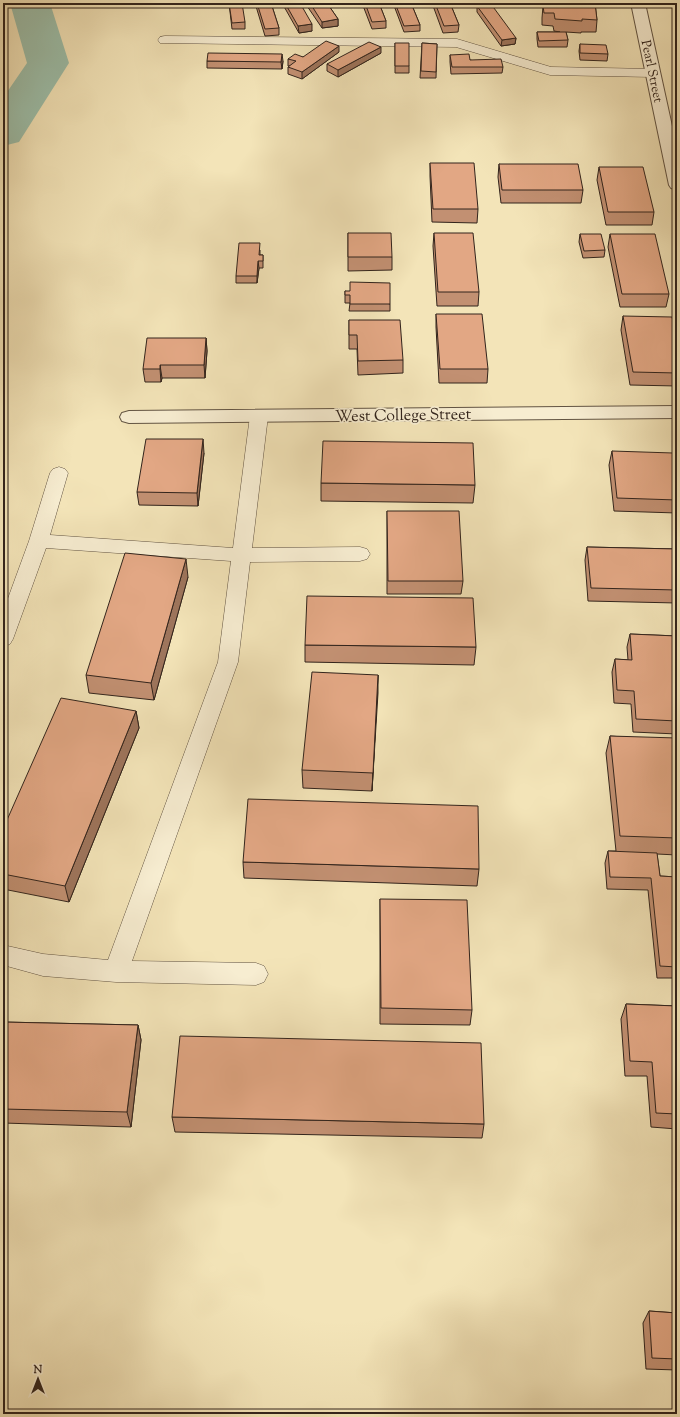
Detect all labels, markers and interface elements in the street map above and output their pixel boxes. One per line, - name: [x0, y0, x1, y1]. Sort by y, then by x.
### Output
- street label: Pearl Street: [636, 39, 667, 105]
- street label: West College Street: [335, 404, 472, 429]
- north arrow: [18, 1359, 58, 1399]
- text: N: [33, 1362, 43, 1378]

